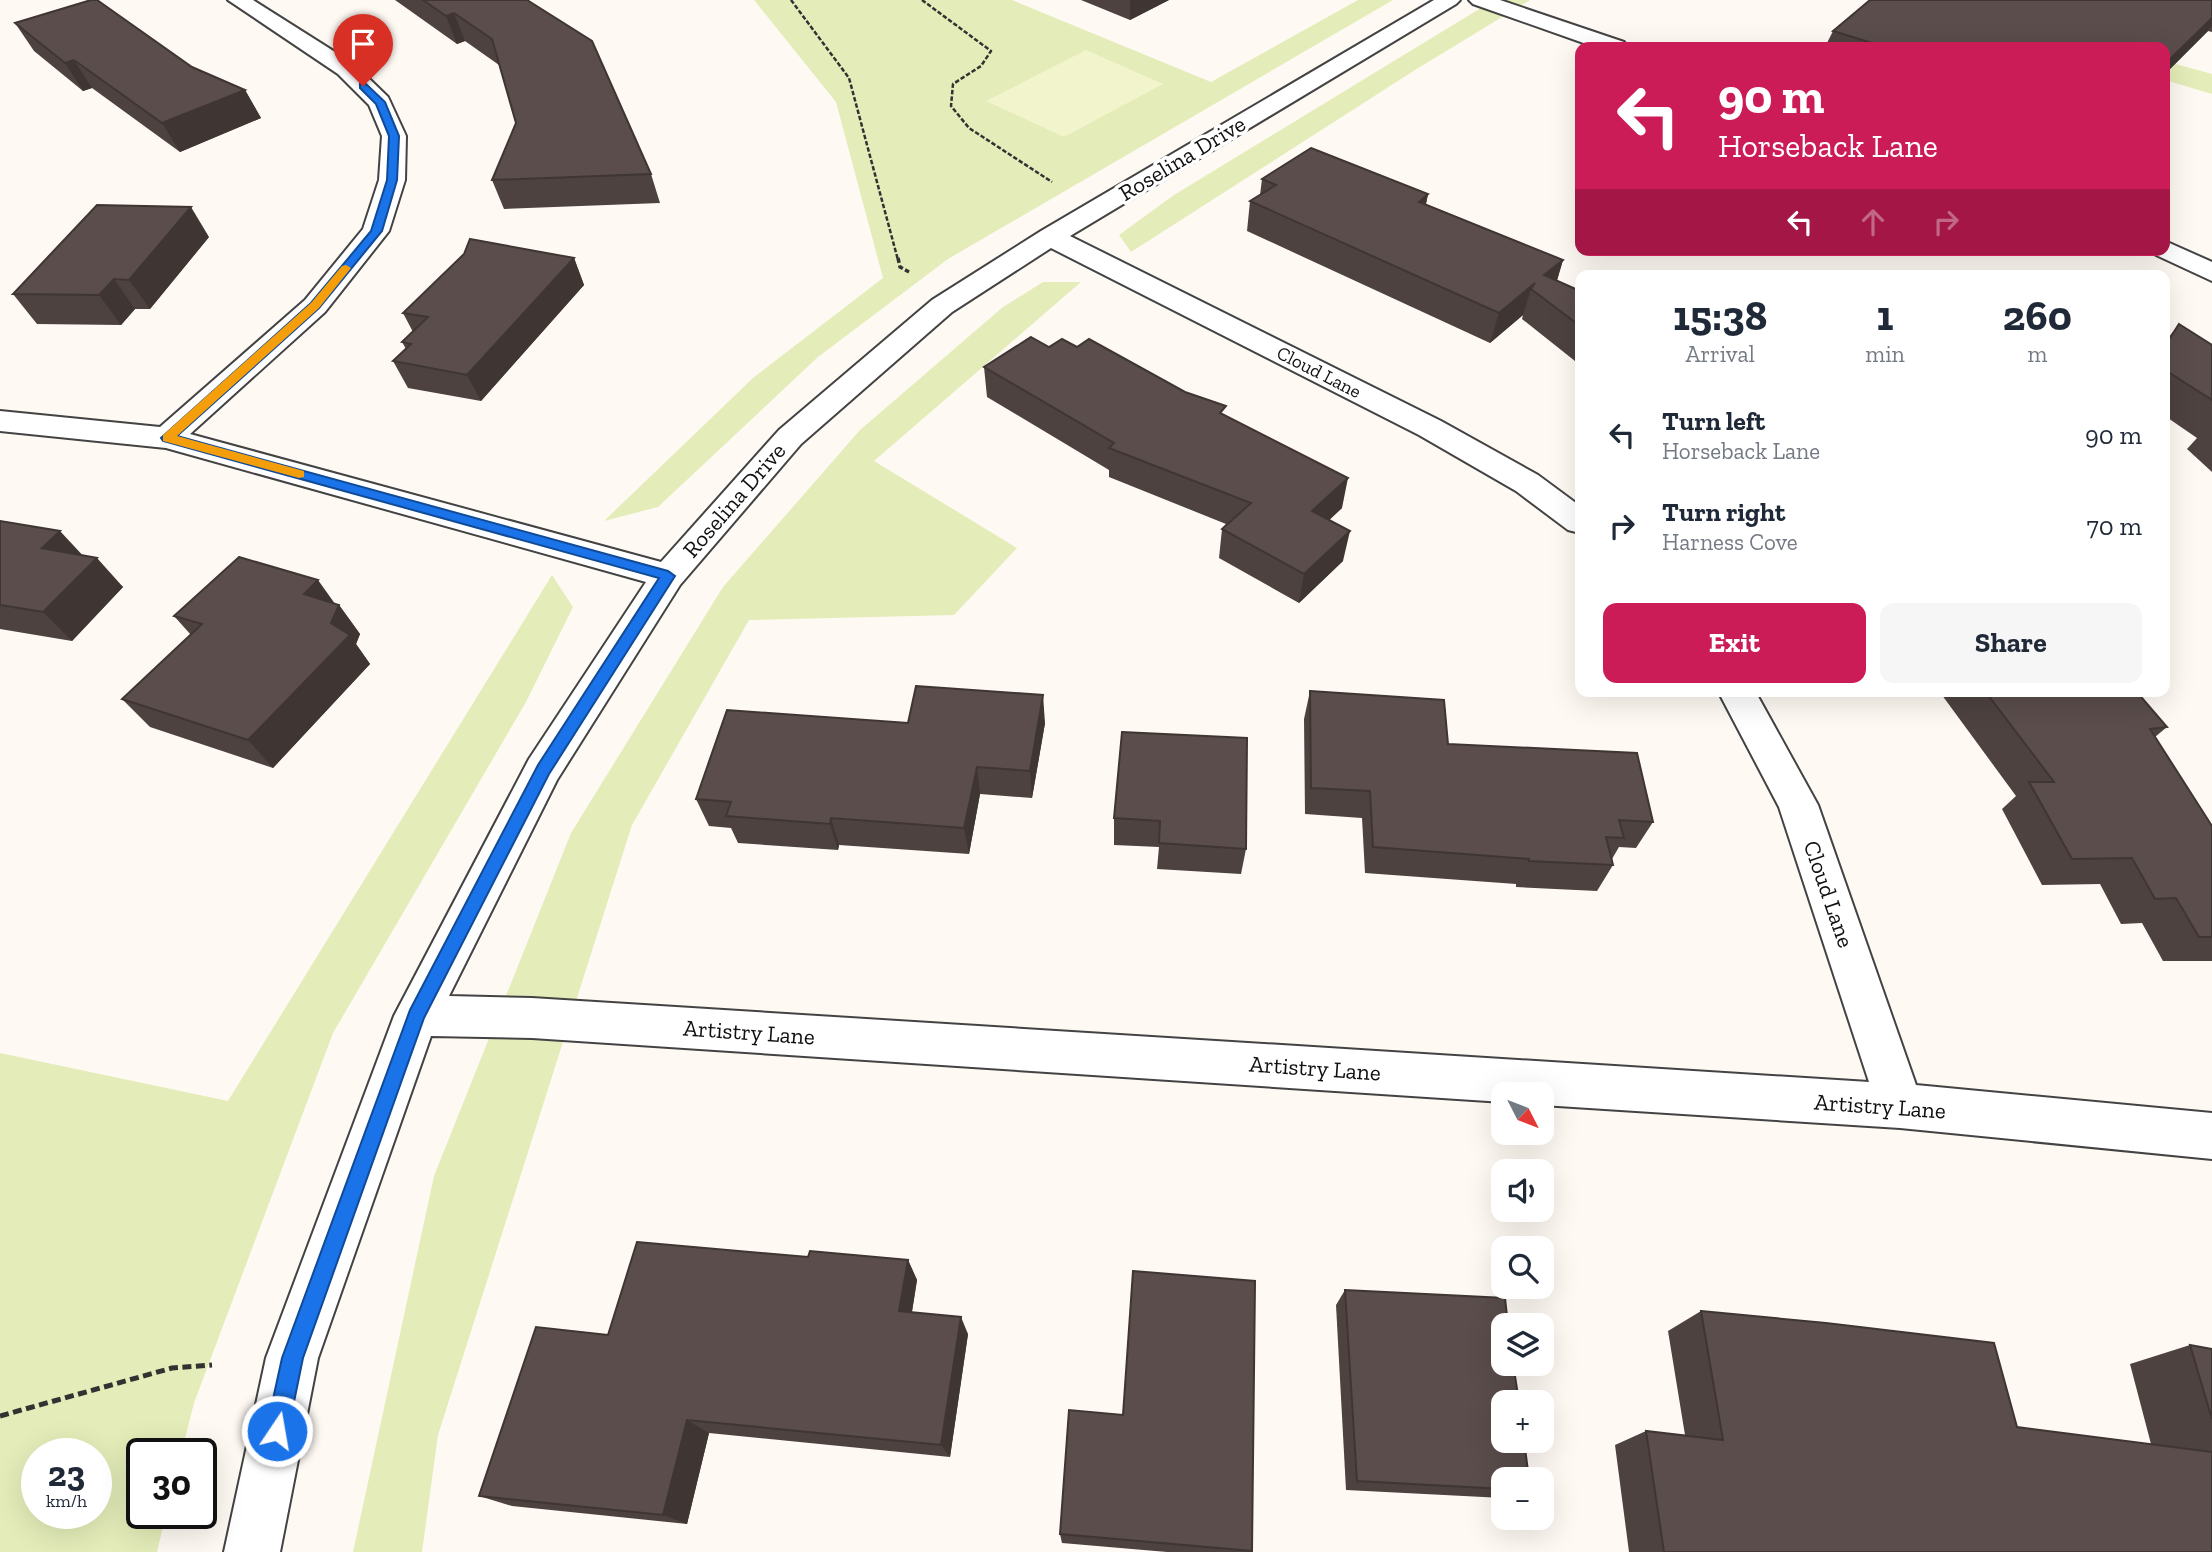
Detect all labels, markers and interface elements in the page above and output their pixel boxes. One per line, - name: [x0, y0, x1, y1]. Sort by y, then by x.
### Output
- pin: [333, 14, 393, 86]
- icon: arrive: [344, 25, 382, 63]
- text: 90 m: [1718, 67, 1825, 126]
- icon: left: [1603, 70, 1694, 161]
- street label: Roselina Drive: [1114, 109, 1250, 207]
- text: Horseback Lane: [1718, 127, 1938, 165]
- icon: left: [1781, 203, 1819, 241]
- icon: ahead: [1854, 203, 1892, 241]
- icon: right: [1927, 203, 1965, 241]
- text: 15:38: [1673, 290, 1767, 341]
- text: 1: [1877, 290, 1894, 341]
- text: 260: [2003, 290, 2072, 341]
- text: Arrival: [1685, 340, 1755, 368]
- text: min: [1865, 340, 1905, 368]
- text: m: [2027, 340, 2047, 368]
- street label: Cloud Lane: [1273, 341, 1365, 403]
- text: Turn left: [1662, 405, 1765, 437]
- icon: left: [1603, 416, 1641, 454]
- text: 90 m: [2085, 419, 2142, 451]
- street label: Roselina Drive: [677, 437, 791, 563]
- text: Horseback Lane: [1662, 437, 1820, 465]
- text: Turn right: [1662, 496, 1785, 528]
- icon: right: [1603, 507, 1641, 545]
- text: 70 m: [2086, 510, 2142, 542]
- text: Harness Cove: [1662, 528, 1798, 556]
- button: Exit: [1603, 603, 1866, 683]
- button: Share: [1880, 603, 2142, 683]
- street label: Cloud Lane: [1798, 837, 1860, 951]
- street label: Artistry Lane: [682, 1013, 816, 1051]
- street label: Artistry Lane: [1248, 1049, 1382, 1087]
- north arrow: [1491, 1082, 1554, 1144]
- map controls: [1491, 1082, 1554, 1530]
- street label: Artistry Lane: [1813, 1087, 1947, 1125]
- button: sound: [1491, 1159, 1554, 1222]
- button: search: [1491, 1236, 1554, 1299]
- button: layers: [1491, 1313, 1554, 1376]
- button: +: [1491, 1390, 1554, 1453]
- position arrow: [240, 1394, 314, 1468]
- speed limit sign: 30: [126, 1438, 217, 1529]
- text: 23: [48, 1453, 85, 1495]
- button: −: [1491, 1467, 1554, 1530]
- text: km/h: [46, 1490, 87, 1512]

